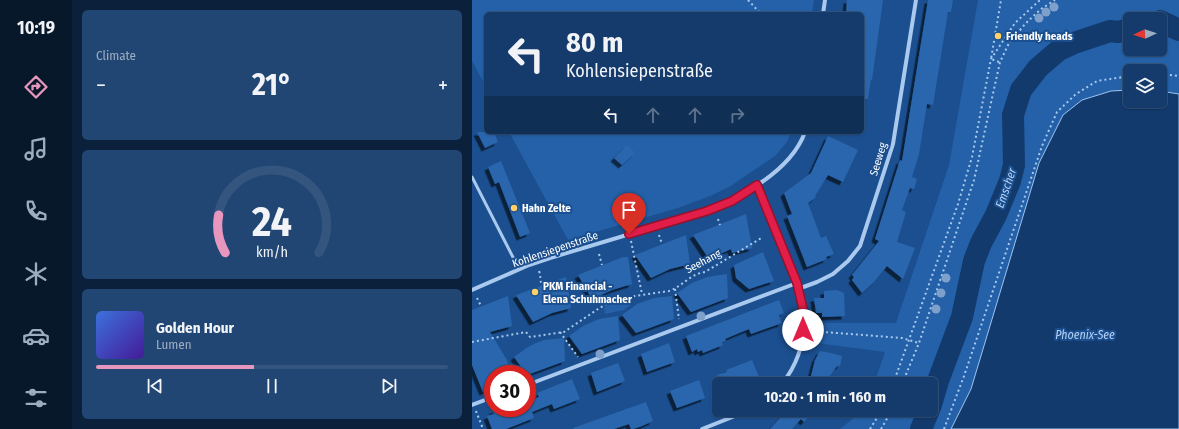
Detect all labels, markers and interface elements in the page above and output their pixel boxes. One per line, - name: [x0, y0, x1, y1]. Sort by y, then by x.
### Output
- north arrow: [1123, 12, 1167, 56]
- map controls: [1123, 12, 1167, 108]
- text: 10:19: [17, 17, 55, 39]
- text: 80 m: [566, 26, 623, 59]
- icon: left: [500, 28, 552, 80]
- place label: Friendly heads: [1006, 30, 1073, 43]
- marker: Friendly heads: [993, 31, 1003, 41]
- text: Climate: [96, 48, 136, 63]
- text: Kohlensiepenstraße: [566, 60, 713, 82]
- button: layers: [1123, 64, 1167, 108]
- text: 21°: [252, 67, 292, 103]
- text: −: [96, 72, 106, 99]
- text: +: [438, 72, 448, 99]
- icon: directions: [22, 73, 50, 101]
- icon: left: [600, 104, 622, 126]
- icon: ahead: [642, 104, 664, 126]
- icon: ahead: [684, 104, 706, 126]
- icon: right: [726, 104, 748, 126]
- icon: music: [22, 135, 50, 163]
- street label: Seeweg: [867, 140, 890, 177]
- water label: Emscher: [993, 166, 1020, 210]
- pin: [612, 193, 646, 234]
- text: 24: [251, 196, 292, 246]
- icon: phone: [22, 197, 50, 225]
- icon: arrive: [618, 199, 640, 221]
- place label: Hahn Zelte: [522, 202, 571, 215]
- marker: Hahn Zelte: [509, 203, 519, 213]
- street label: Kohlensiepenstraße: [511, 229, 600, 270]
- text: km/h: [256, 243, 288, 260]
- street label: Seehang: [683, 246, 724, 276]
- icon: climate: [22, 260, 50, 288]
- place label: PKM Financial - Elena Schuhmacher: [543, 280, 633, 306]
- marker: PKM Financial - Elena Schuhmacher: [530, 287, 540, 297]
- position arrow: [782, 309, 824, 351]
- text: Golden Hour: [156, 319, 234, 337]
- icon: car: [22, 322, 50, 350]
- water label: Phoenix-See: [1055, 328, 1115, 342]
- text: Lumen: [156, 337, 192, 352]
- speed limit sign: 30: [484, 365, 536, 417]
- icon: previous: [144, 375, 166, 397]
- icon: pause: [261, 375, 283, 397]
- icon: next: [378, 375, 400, 397]
- icon: filters: [22, 384, 50, 412]
- text: 10:20 · 1 min · 160 m: [764, 388, 886, 406]

